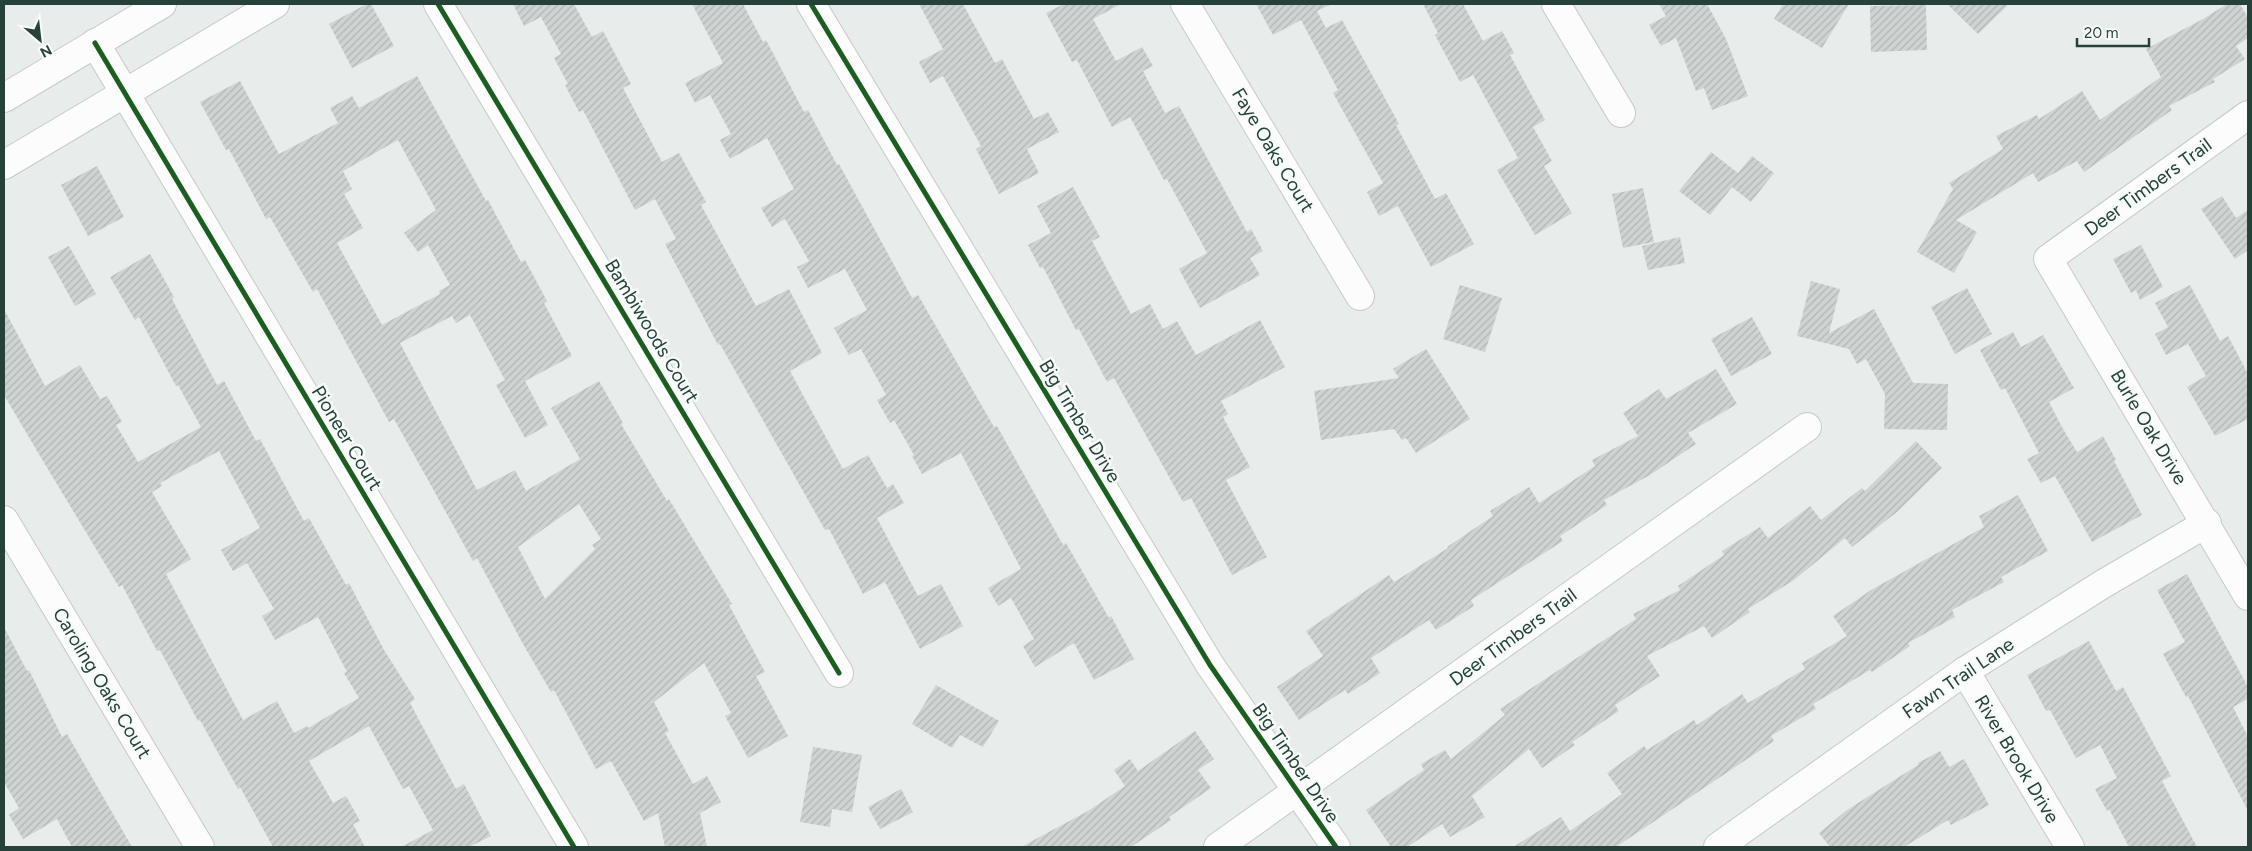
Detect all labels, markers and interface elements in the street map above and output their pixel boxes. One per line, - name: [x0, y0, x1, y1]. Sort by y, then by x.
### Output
- north arrow: [15, 15, 65, 65]
- scale bar: [2077, 15, 2150, 47]
- text: 20 m: [2084, 24, 2118, 42]
- text: N: [37, 41, 55, 61]
- street label: Faye Oaks Court: [1227, 84, 1319, 216]
- street label: Deer Timbers Trail: [2080, 133, 2216, 241]
- street label: Bambiwoods Court: [600, 255, 704, 407]
- street label: Big Timber Drive: [1034, 355, 1126, 487]
- street label: Burle Oak Drive: [2106, 365, 2192, 489]
- street label: Pioneer Court: [307, 382, 387, 494]
- street label: Deer Timbers Trail: [1445, 583, 1581, 691]
- street label: Caroling Oaks Court: [48, 603, 156, 763]
- street label: Fawn Trail Lane: [1898, 632, 2018, 724]
- street label: River Brook Drive: [1970, 691, 2064, 827]
- street label: Big Timber Drive: [1247, 699, 1345, 827]

